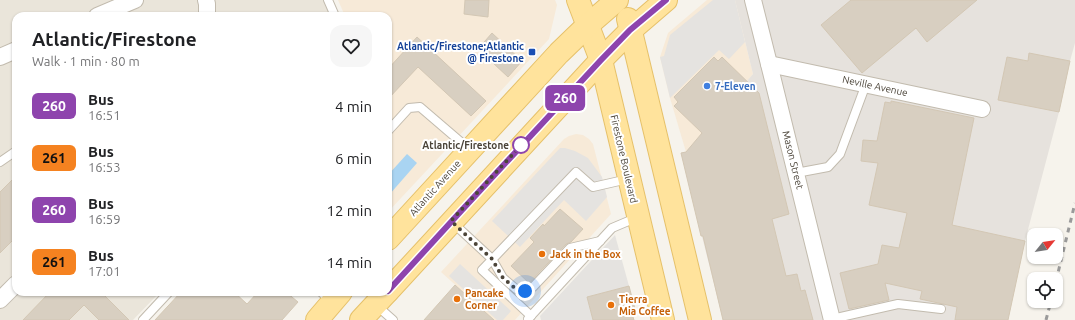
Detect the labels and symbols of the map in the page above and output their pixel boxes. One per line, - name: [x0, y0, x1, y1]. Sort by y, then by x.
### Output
- place label: Atlantic/Firestone;Atlantic @ Firestone: [397, 41, 524, 64]
- marker: Atlantic/Firestone;Atlantic @ Firestone: [527, 47, 537, 57]
- street label: Neville Avenue: [841, 74, 909, 98]
- marker: 7-Eleven: [702, 81, 712, 91]
- place label: 7-Eleven: [715, 81, 756, 92]
- line badge: 260: [542, 85, 588, 111]
- street label: Firestone Boulevard: [608, 114, 640, 204]
- street label: Mason Street: [780, 130, 806, 190]
- marker: Atlantic/Firestone: [512, 136, 530, 154]
- place label: Atlantic/Firestone: [422, 140, 509, 151]
- street label: Atlantic Avenue: [407, 158, 463, 218]
- north arrow: [1027, 228, 1063, 264]
- marker: Jack in the Box: [537, 249, 547, 259]
- place label: Jack in the Box: [550, 249, 621, 260]
- your location: [515, 281, 535, 301]
- place label: Pancake Corner: [465, 288, 504, 311]
- marker: Pancake Corner: [452, 294, 462, 304]
- place label: Tierra Mia Coffee: [619, 294, 671, 317]
- marker: Tierra Mia Coffee: [606, 300, 616, 310]

